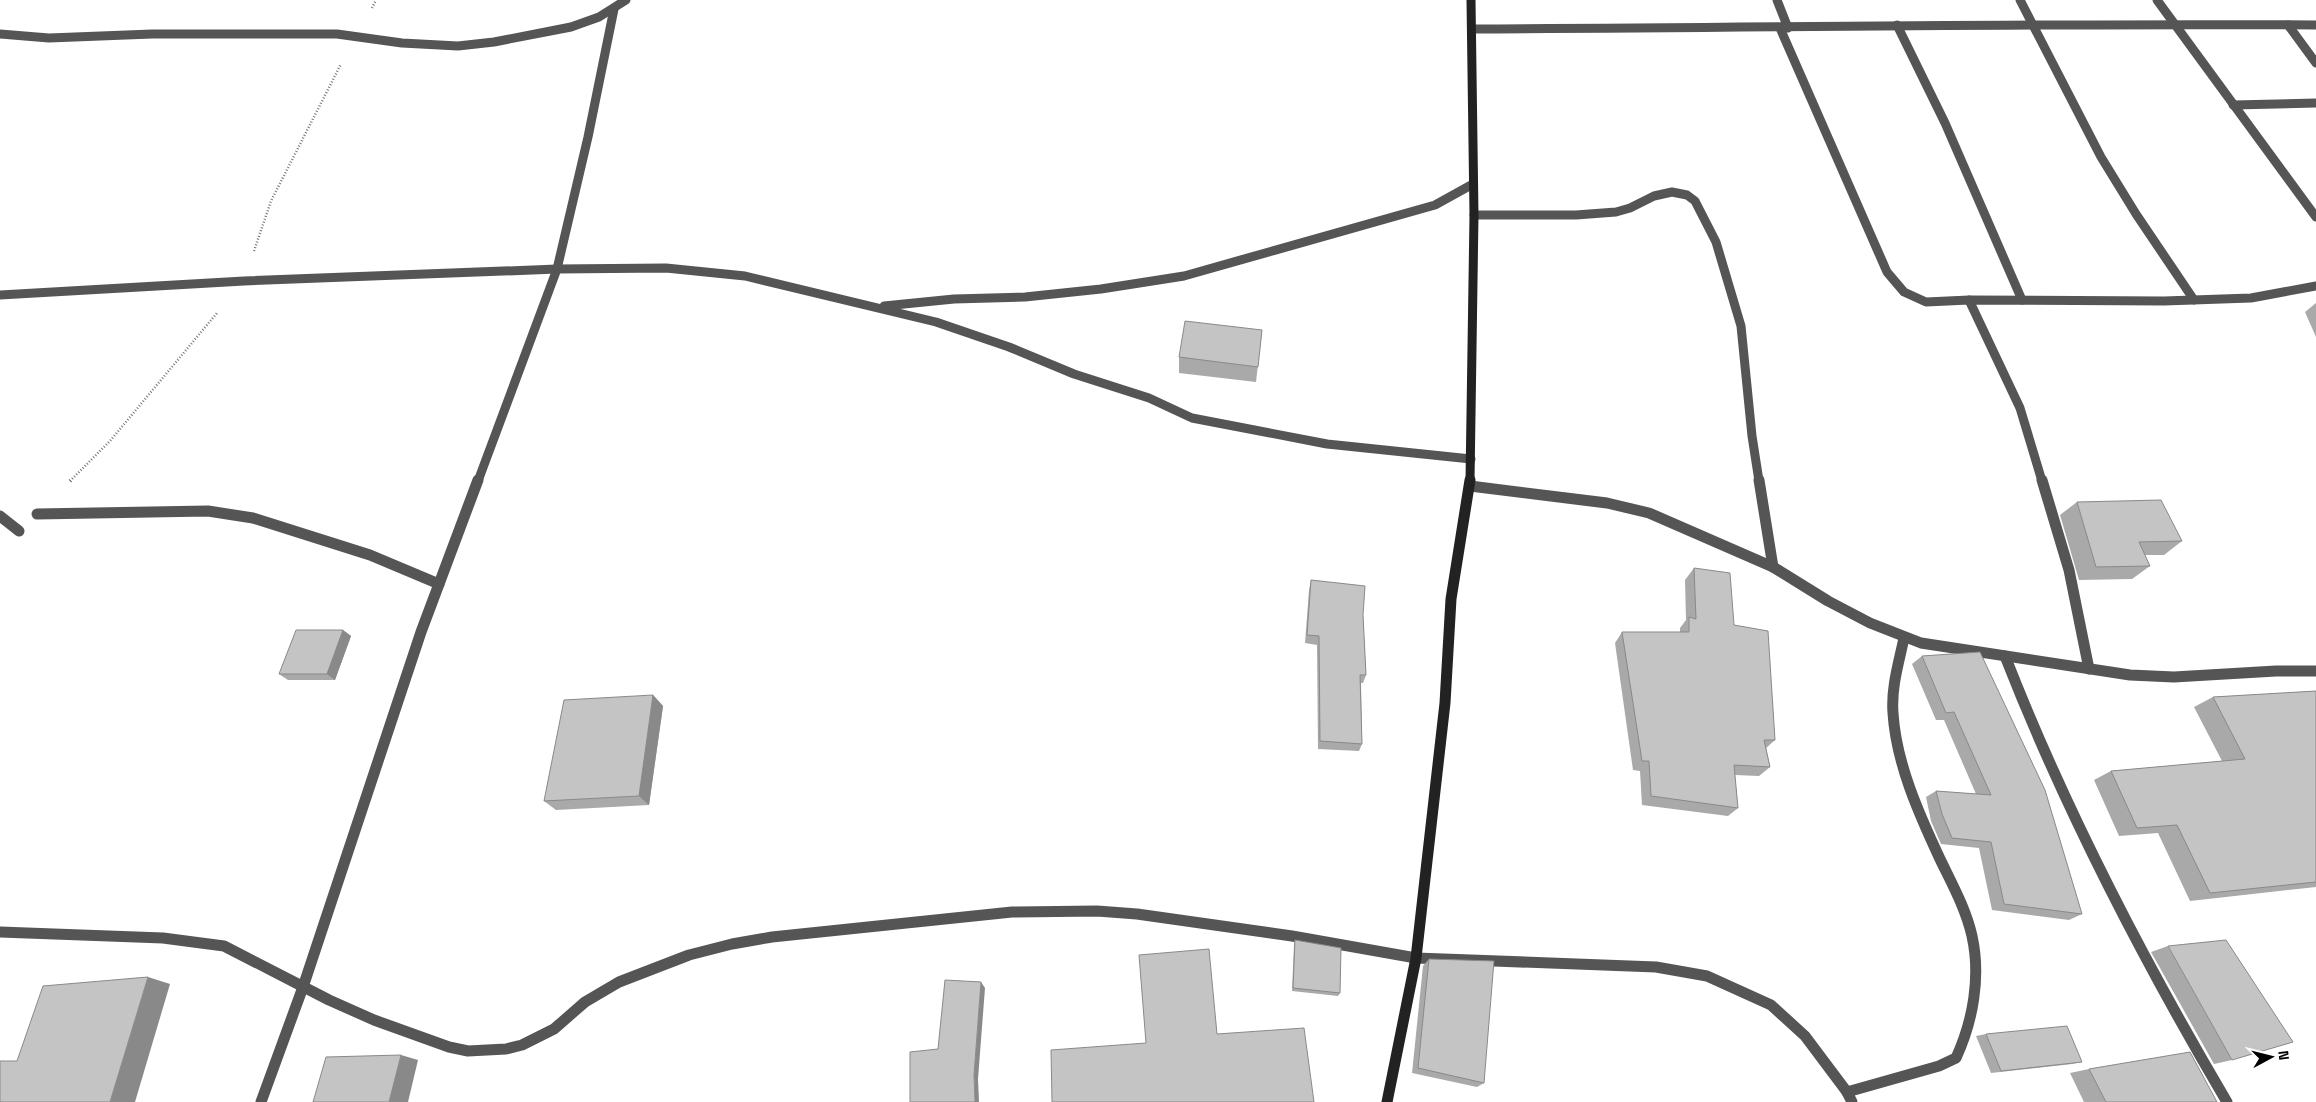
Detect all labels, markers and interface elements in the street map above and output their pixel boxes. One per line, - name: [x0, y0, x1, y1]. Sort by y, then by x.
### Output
- north arrow: [2246, 1032, 2296, 1082]
- text: N: [2274, 1050, 2293, 1061]

